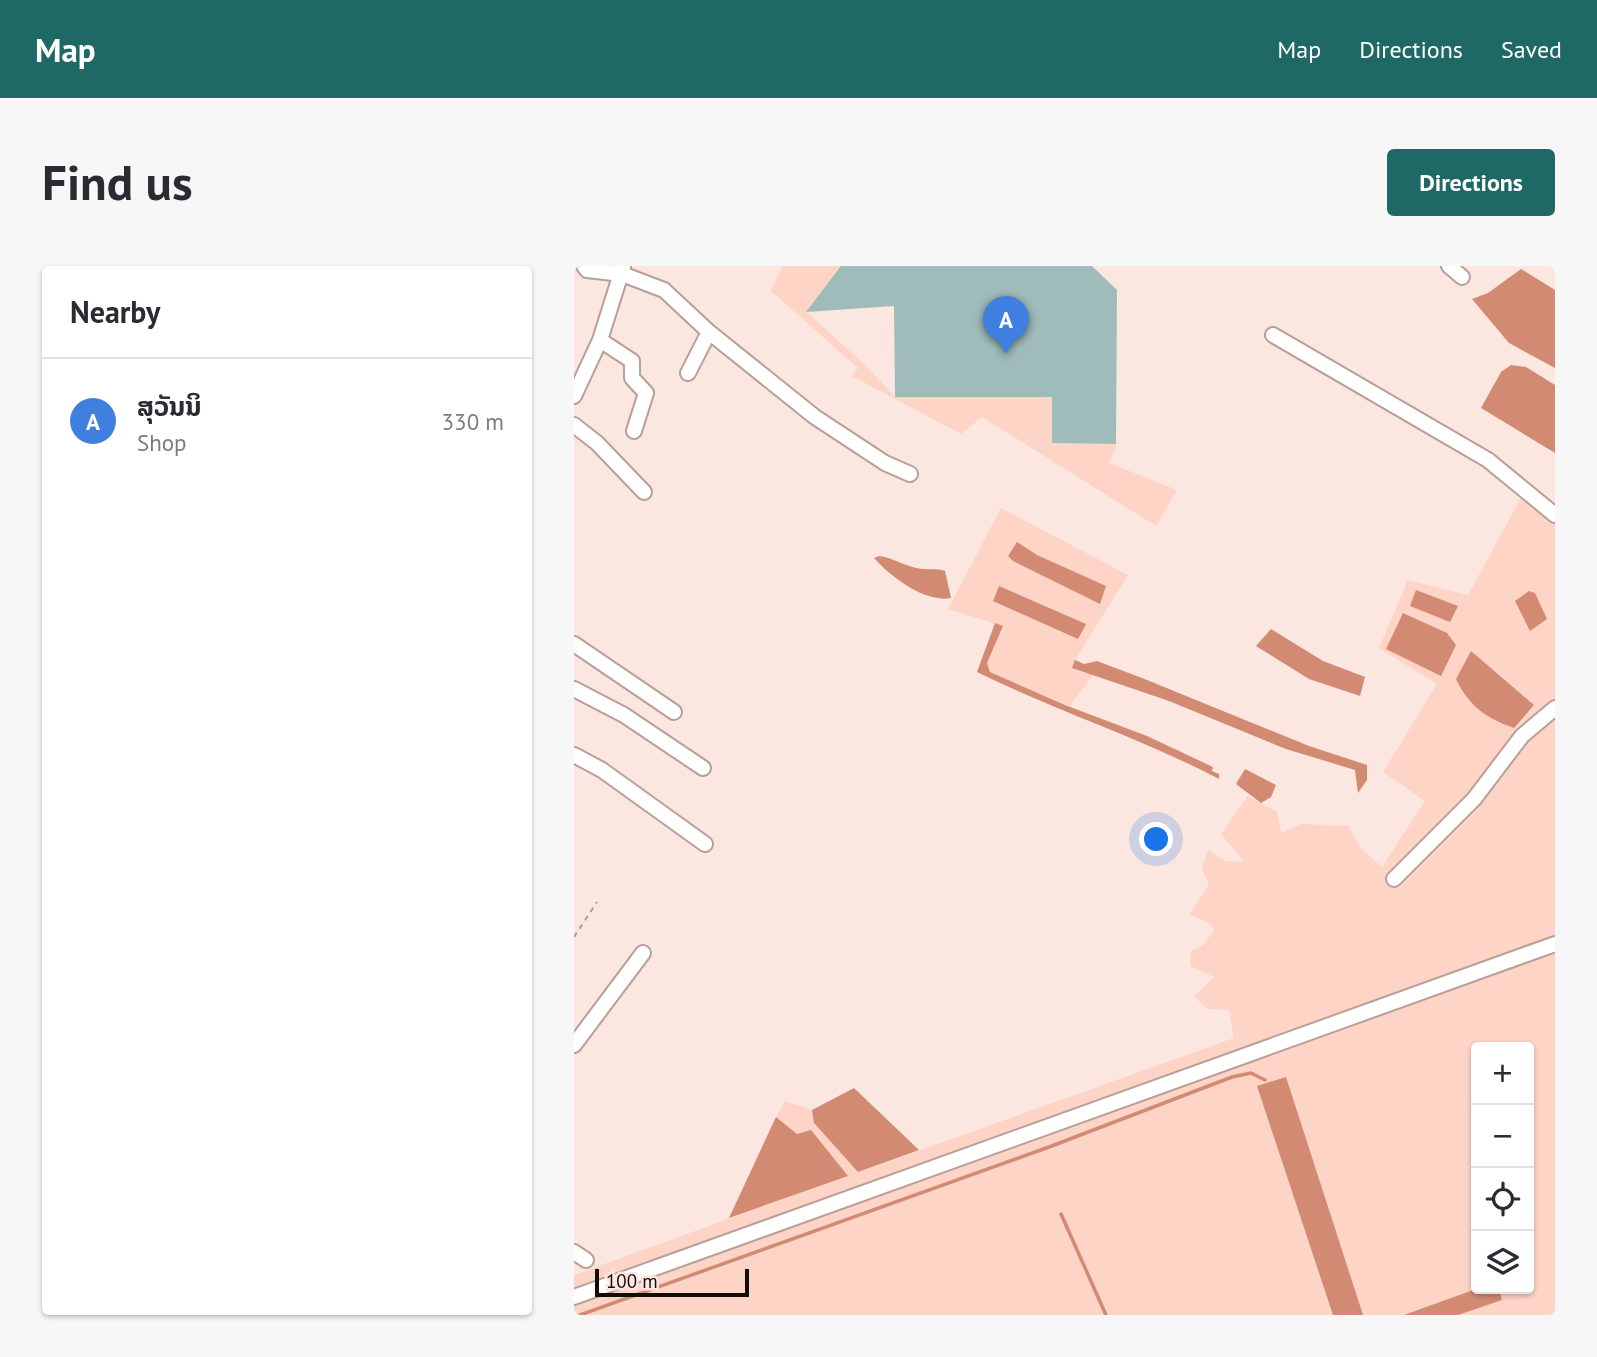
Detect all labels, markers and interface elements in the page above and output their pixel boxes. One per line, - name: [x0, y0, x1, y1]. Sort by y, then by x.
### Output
- text: Map: [35, 28, 96, 71]
- text: Map: [1277, 34, 1321, 65]
- text: Directions: [1359, 34, 1463, 65]
- text: Saved: [1501, 34, 1562, 65]
- button: Directions: [1387, 149, 1555, 216]
- text: Find us: [42, 150, 193, 214]
- text: Nearby: [70, 292, 160, 331]
- pin: A: [983, 296, 1029, 354]
- text: ສຸວັນນິ: [137, 390, 201, 423]
- text: A: [86, 407, 100, 436]
- text: 330 m: [442, 407, 504, 436]
- text: Shop: [137, 428, 187, 457]
- your location: [1139, 822, 1173, 856]
- map controls: [1471, 1042, 1534, 1294]
- button: +: [1471, 1042, 1534, 1105]
- button: −: [1471, 1105, 1534, 1168]
- button: locate: [1471, 1168, 1534, 1231]
- button: layers: [1471, 1231, 1534, 1294]
- scale bar: [595, 1266, 749, 1298]
- text: 100 m: [606, 1269, 658, 1293]

